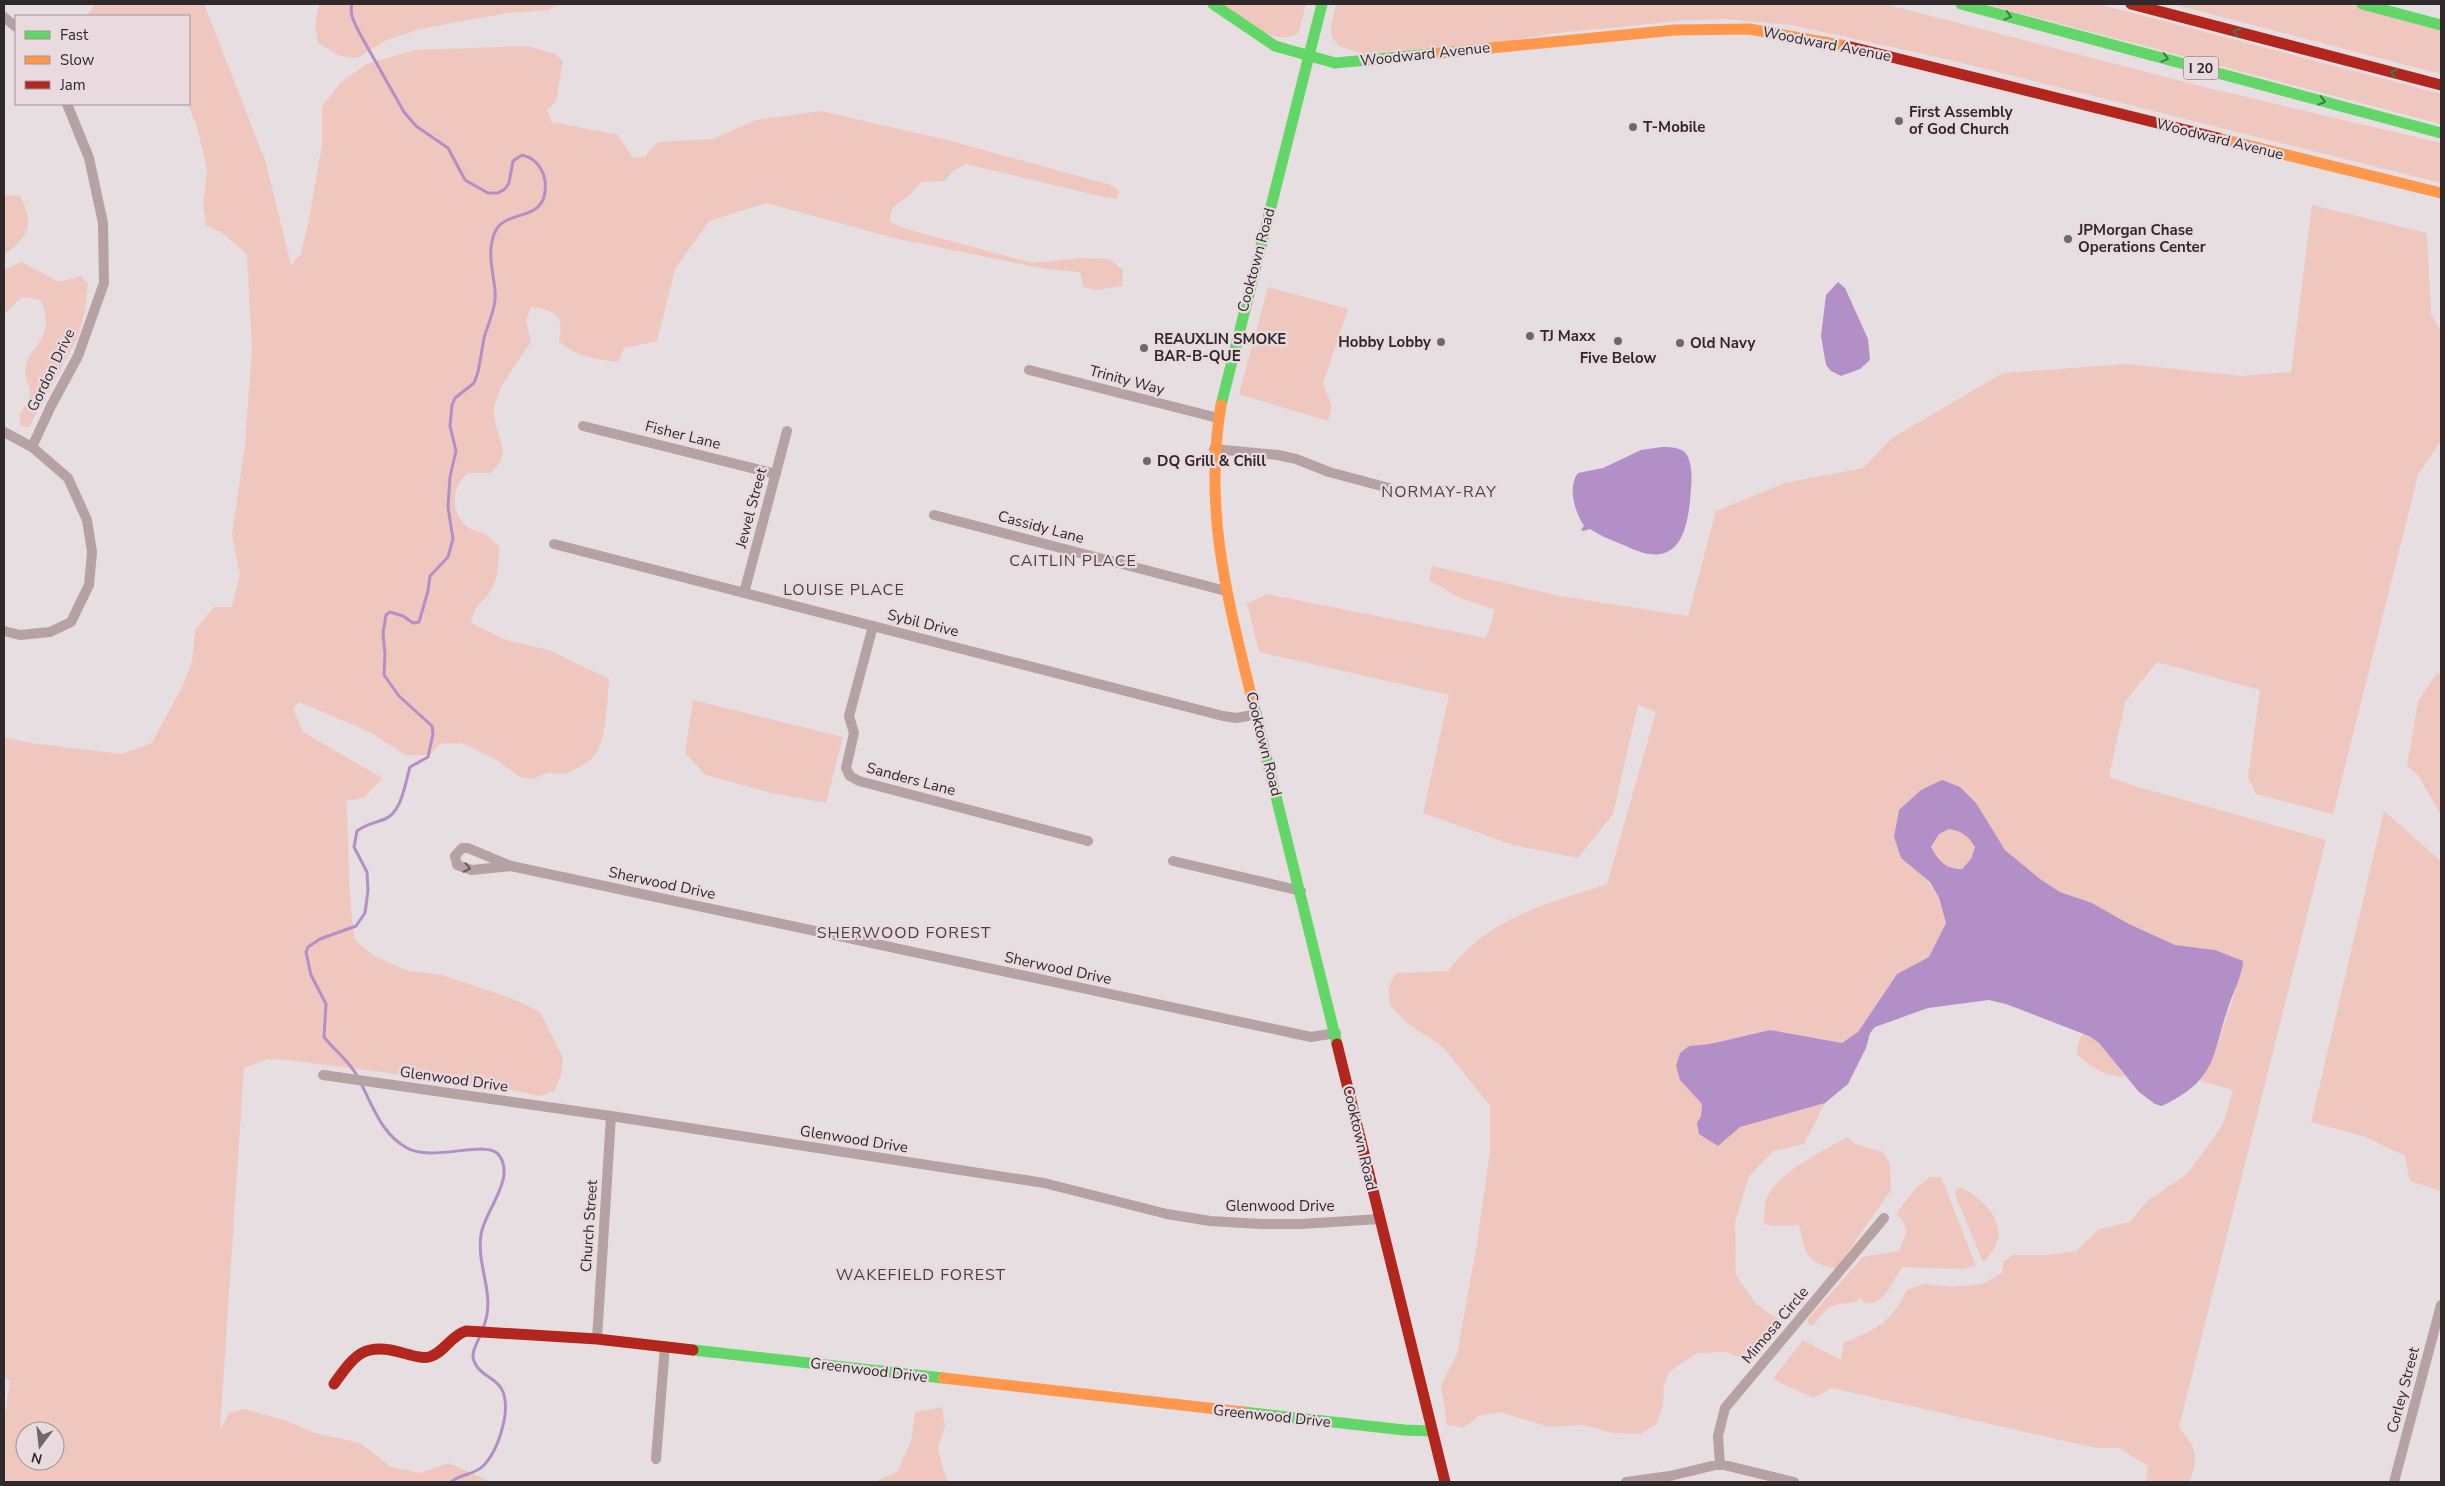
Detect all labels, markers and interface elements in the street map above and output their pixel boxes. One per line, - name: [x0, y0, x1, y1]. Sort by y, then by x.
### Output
- one-way arrow: [2004, 11, 2012, 21]
- legend: [15, 15, 190, 105]
- street label: Woodward Avenue: [1761, 22, 1893, 66]
- text: Fast: [60, 25, 89, 45]
- one-way arrow: [2233, 27, 2241, 37]
- street label: Woodward Avenue: [1359, 37, 1491, 71]
- text: Slow: [60, 50, 95, 70]
- one-way arrow: [2161, 53, 2169, 63]
- road number: I 20: [2184, 56, 2218, 80]
- one-way arrow: [2390, 68, 2399, 79]
- text: Jam: [59, 75, 86, 95]
- one-way arrow: [2318, 95, 2326, 105]
- place label: First Assembly of God Church: [1909, 102, 2013, 139]
- street label: Woodward Avenue: [2154, 114, 2286, 164]
- marker: First Assembly of God Church: [1893, 115, 1905, 127]
- place label: T-Mobile: [1643, 117, 1705, 137]
- marker: T-Mobile: [1627, 121, 1639, 133]
- street label: Cooktown Road: [1233, 206, 1279, 314]
- place label: JPMorgan Chase Operations Center: [2077, 220, 2206, 257]
- marker: JPMorgan Chase Operations Center: [2062, 233, 2074, 245]
- street label: Gordon Drive: [22, 325, 80, 415]
- place label: TJ Maxx: [1540, 326, 1596, 346]
- place label: REAUXLIN SMOKE BAR-B-QUE: [1154, 329, 1286, 366]
- marker: TJ Maxx: [1524, 330, 1536, 342]
- place label: Hobby Lobby: [1338, 332, 1431, 352]
- place label: Old Navy: [1690, 333, 1755, 353]
- marker: Five Below: [1612, 335, 1624, 347]
- marker: Hobby Lobby: [1435, 336, 1447, 348]
- marker: Old Navy: [1674, 337, 1686, 349]
- marker: REAUXLIN SMOKE BAR-B-QUE: [1138, 342, 1150, 354]
- place label: Five Below: [1580, 348, 1657, 368]
- street label: Trinity Way: [1087, 360, 1167, 400]
- street label: Fisher Lane: [643, 416, 723, 454]
- place label: DQ Grill & Chill: [1157, 451, 1266, 471]
- marker: DQ Grill & Chill: [1141, 455, 1153, 467]
- street label: Jewel Street: [730, 465, 772, 551]
- district label: NORMAY-RAY: [1381, 481, 1497, 503]
- street label: Cassidy Lane: [996, 506, 1086, 548]
- district label: CAITLIN PLACE: [1009, 550, 1137, 572]
- district label: LOUISE PLACE: [783, 579, 905, 601]
- street label: Sybil Drive: [885, 604, 961, 642]
- street label: Cooktown Road: [1241, 690, 1287, 798]
- street label: Sanders Lane: [864, 758, 958, 800]
- one-way arrow: [463, 862, 471, 872]
- street label: Sherwood Drive: [607, 862, 717, 904]
- district label: SHERWOOD FOREST: [817, 922, 991, 944]
- street label: Sherwood Drive: [1003, 947, 1113, 989]
- street label: Glenwood Drive: [399, 1062, 509, 1096]
- street label: Cooktown Road: [1338, 1084, 1382, 1192]
- street label: Glenwood Drive: [799, 1121, 909, 1157]
- street label: Church Street: [576, 1178, 602, 1273]
- street label: Glenwood Drive: [1225, 1196, 1335, 1216]
- district label: WAKEFIELD FOREST: [836, 1264, 1006, 1286]
- street label: Mimosa Circle: [1737, 1282, 1813, 1368]
- street label: Corley Street: [2382, 1344, 2424, 1435]
- street label: Greenwood Drive: [809, 1353, 929, 1387]
- street label: Greenwood Drive: [1212, 1400, 1332, 1432]
- north arrow: [15, 1421, 65, 1471]
- text: N: [29, 1448, 44, 1469]

